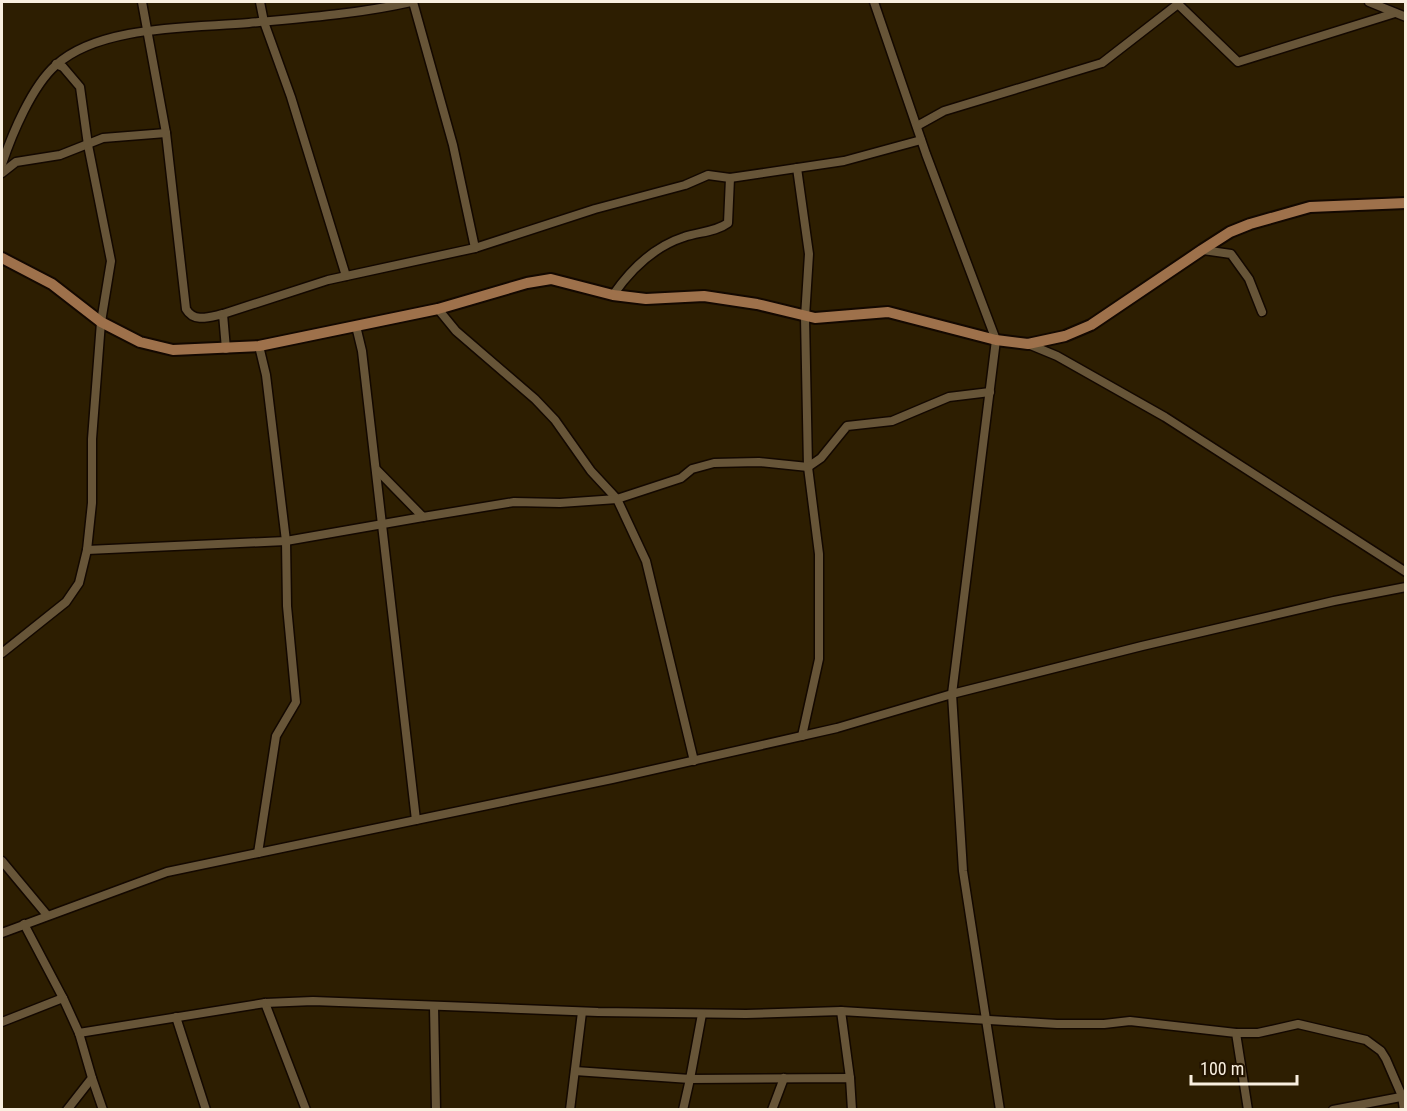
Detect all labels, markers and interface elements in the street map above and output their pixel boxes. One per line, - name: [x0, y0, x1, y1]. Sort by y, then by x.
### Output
- scale bar: [1191, 1048, 1298, 1086]
- text: 100 m: [1200, 1058, 1244, 1079]

